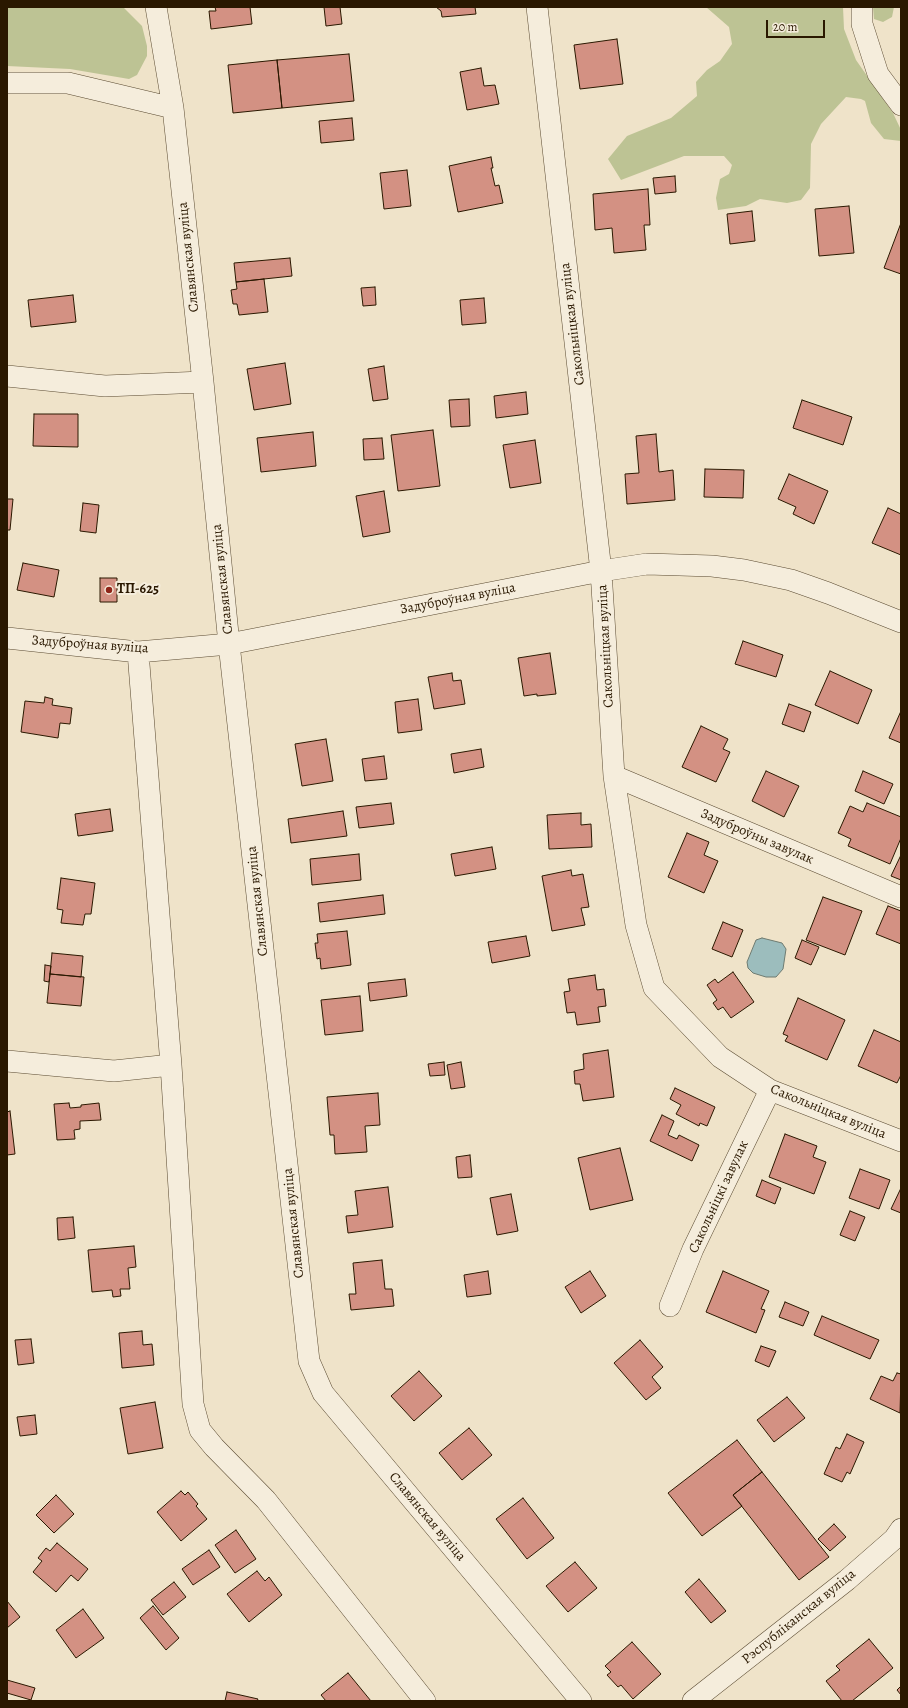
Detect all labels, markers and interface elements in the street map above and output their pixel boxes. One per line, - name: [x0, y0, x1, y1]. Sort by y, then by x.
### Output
- scale bar: [768, 12, 827, 38]
- text: 20 m: [773, 19, 797, 35]
- street label: Славянская вуліца: [175, 201, 203, 313]
- street label: Сакольніцкая вуліца: [557, 262, 589, 386]
- street label: Славянская вуліца: [209, 523, 237, 635]
- street label: Задуброўная вуліца: [399, 580, 517, 618]
- place label: ТП-625: [117, 582, 159, 598]
- street label: Сакольніцкая вуліца: [594, 584, 618, 708]
- marker: ТП-625: [104, 585, 114, 595]
- street label: Задуброўная вуліца: [31, 633, 149, 657]
- street label: Задуброўны завулак: [698, 806, 816, 868]
- street label: Славянская вуліца: [244, 845, 272, 957]
- street label: Сакольніцкая вуліца: [768, 1081, 888, 1143]
- street label: Сакольніцкі завулак: [686, 1138, 752, 1256]
- street label: Славянская вуліца: [280, 1167, 308, 1279]
- street label: Славянская вуліца: [385, 1469, 469, 1565]
- street label: Рэспубліканская вуліца: [739, 1566, 859, 1668]

